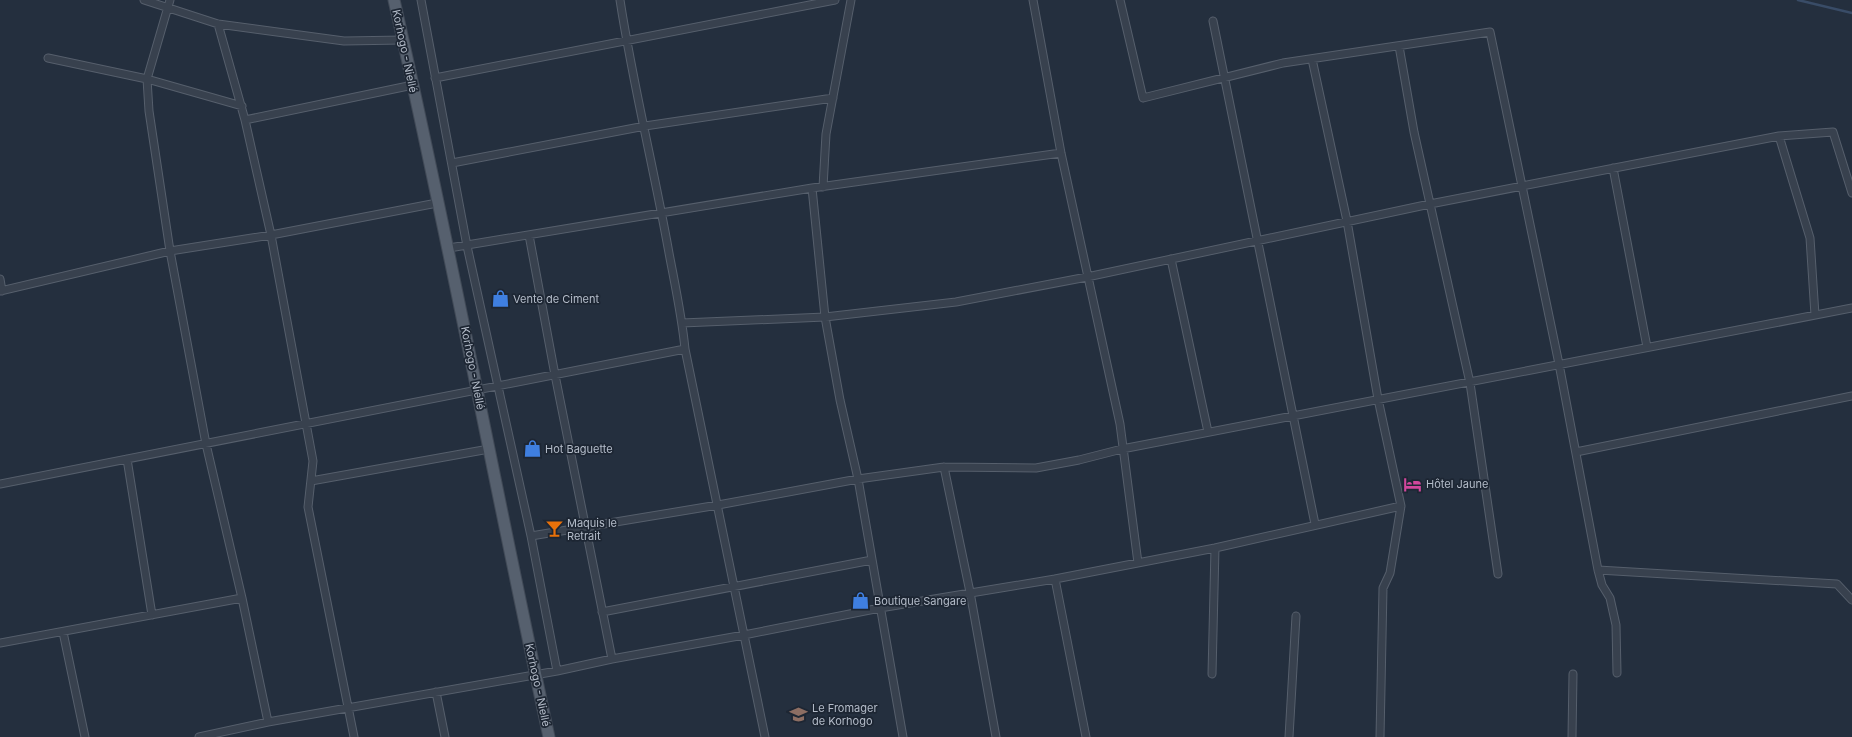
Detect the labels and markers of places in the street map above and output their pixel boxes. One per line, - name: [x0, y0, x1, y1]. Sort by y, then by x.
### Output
- shop icon: Vente de Ciment: [490, 289, 510, 309]
- place label: Vente de Ciment: [513, 292, 599, 306]
- shop icon: Hot Baguette: [522, 439, 542, 459]
- place label: Hot Baguette: [545, 442, 613, 456]
- hotel icon: Hôtel Jaune: [1403, 474, 1423, 494]
- place label: Hôtel Jaune: [1426, 477, 1488, 491]
- place label: Maquis le Retrait: [567, 516, 617, 543]
- bar icon: Maquis le Retrait: [544, 519, 564, 539]
- shop icon: Boutique Sangare: [851, 591, 871, 611]
- place label: Boutique Sangare: [874, 594, 966, 608]
- place label: Le Fromager de Korhogo: [812, 701, 878, 728]
- school or university icon: Le Fromager de Korhogo: [789, 704, 809, 724]

